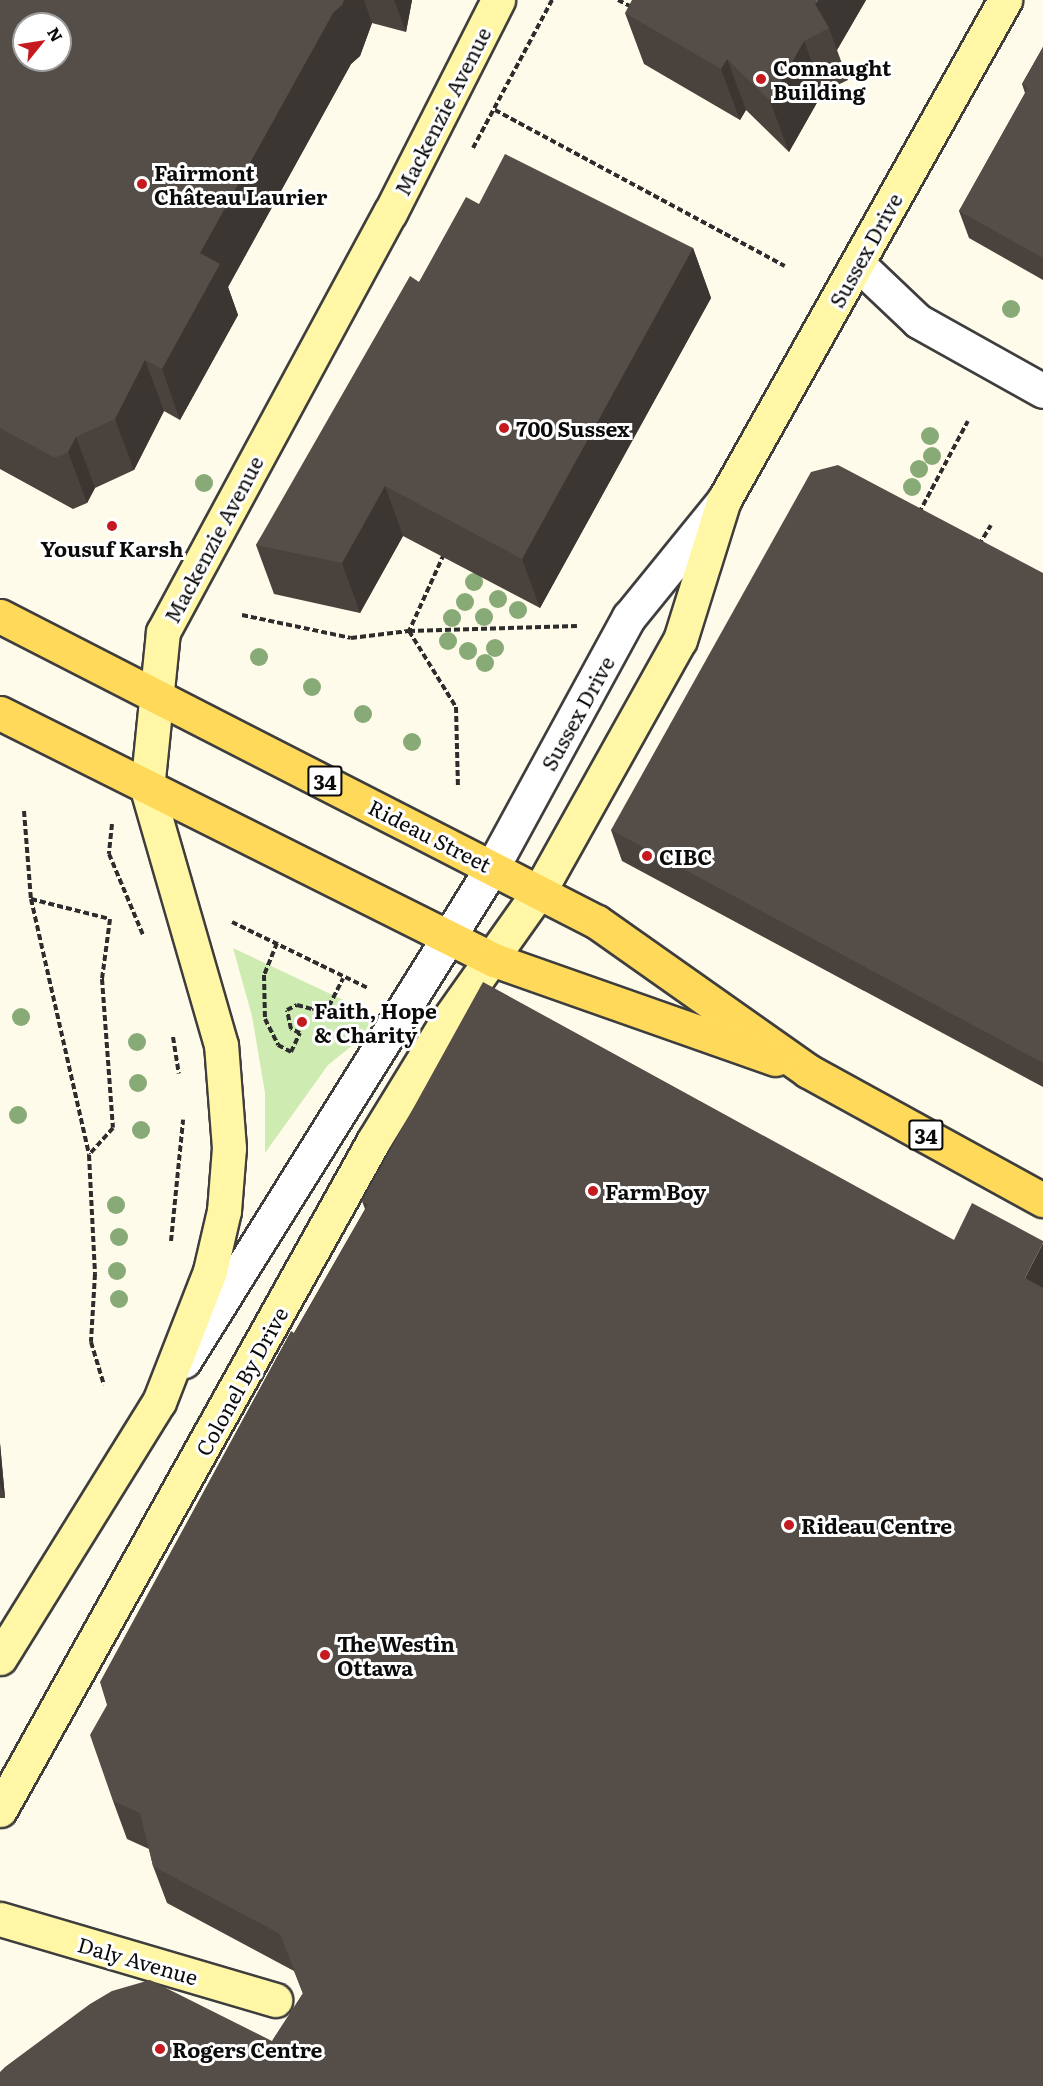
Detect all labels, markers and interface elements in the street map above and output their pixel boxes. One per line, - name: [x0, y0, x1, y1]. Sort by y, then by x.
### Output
- north arrow: [12, 12, 72, 72]
- text: N: [42, 22, 70, 46]
- street label: Mackenzie Avenue: [389, 23, 495, 199]
- place label: Connaught Building: [773, 54, 891, 104]
- marker: Connaught Building: [754, 72, 768, 86]
- place label: Fairmont Château Laurier: [154, 159, 327, 209]
- marker: Fairmont Château Laurier: [135, 177, 149, 191]
- street label: Sussex Drive: [823, 188, 907, 312]
- place label: 700 Sussex: [516, 415, 630, 441]
- marker: 700 Sussex: [497, 421, 511, 435]
- street label: Mackenzie Avenue: [158, 451, 268, 627]
- marker: Yousuf Karsh: [105, 519, 119, 533]
- place label: Yousuf Karsh: [41, 535, 183, 561]
- street label: Sussex Drive: [535, 651, 619, 775]
- road number: 34: [307, 764, 343, 798]
- street label: Rideau Street: [365, 793, 495, 877]
- place label: CIBC: [659, 843, 712, 869]
- marker: CIBC: [640, 849, 654, 863]
- place label: Faith, Hope & Charity: [314, 997, 437, 1047]
- marker: Faith, Hope & Charity: [295, 1015, 309, 1029]
- road number: 34: [908, 1118, 944, 1152]
- place label: Farm Boy: [605, 1178, 706, 1204]
- marker: Farm Boy: [586, 1184, 600, 1198]
- street label: Colonel By Drive: [190, 1302, 292, 1460]
- place label: Rideau Centre: [801, 1512, 952, 1538]
- marker: Rideau Centre: [782, 1518, 796, 1532]
- place label: The Westin Ottawa: [337, 1630, 455, 1680]
- marker: The Westin Ottawa: [318, 1648, 332, 1662]
- street label: Daly Avenue: [75, 1931, 201, 1989]
- place label: Rogers Centre: [172, 2036, 322, 2062]
- marker: Rogers Centre: [153, 2042, 167, 2056]

